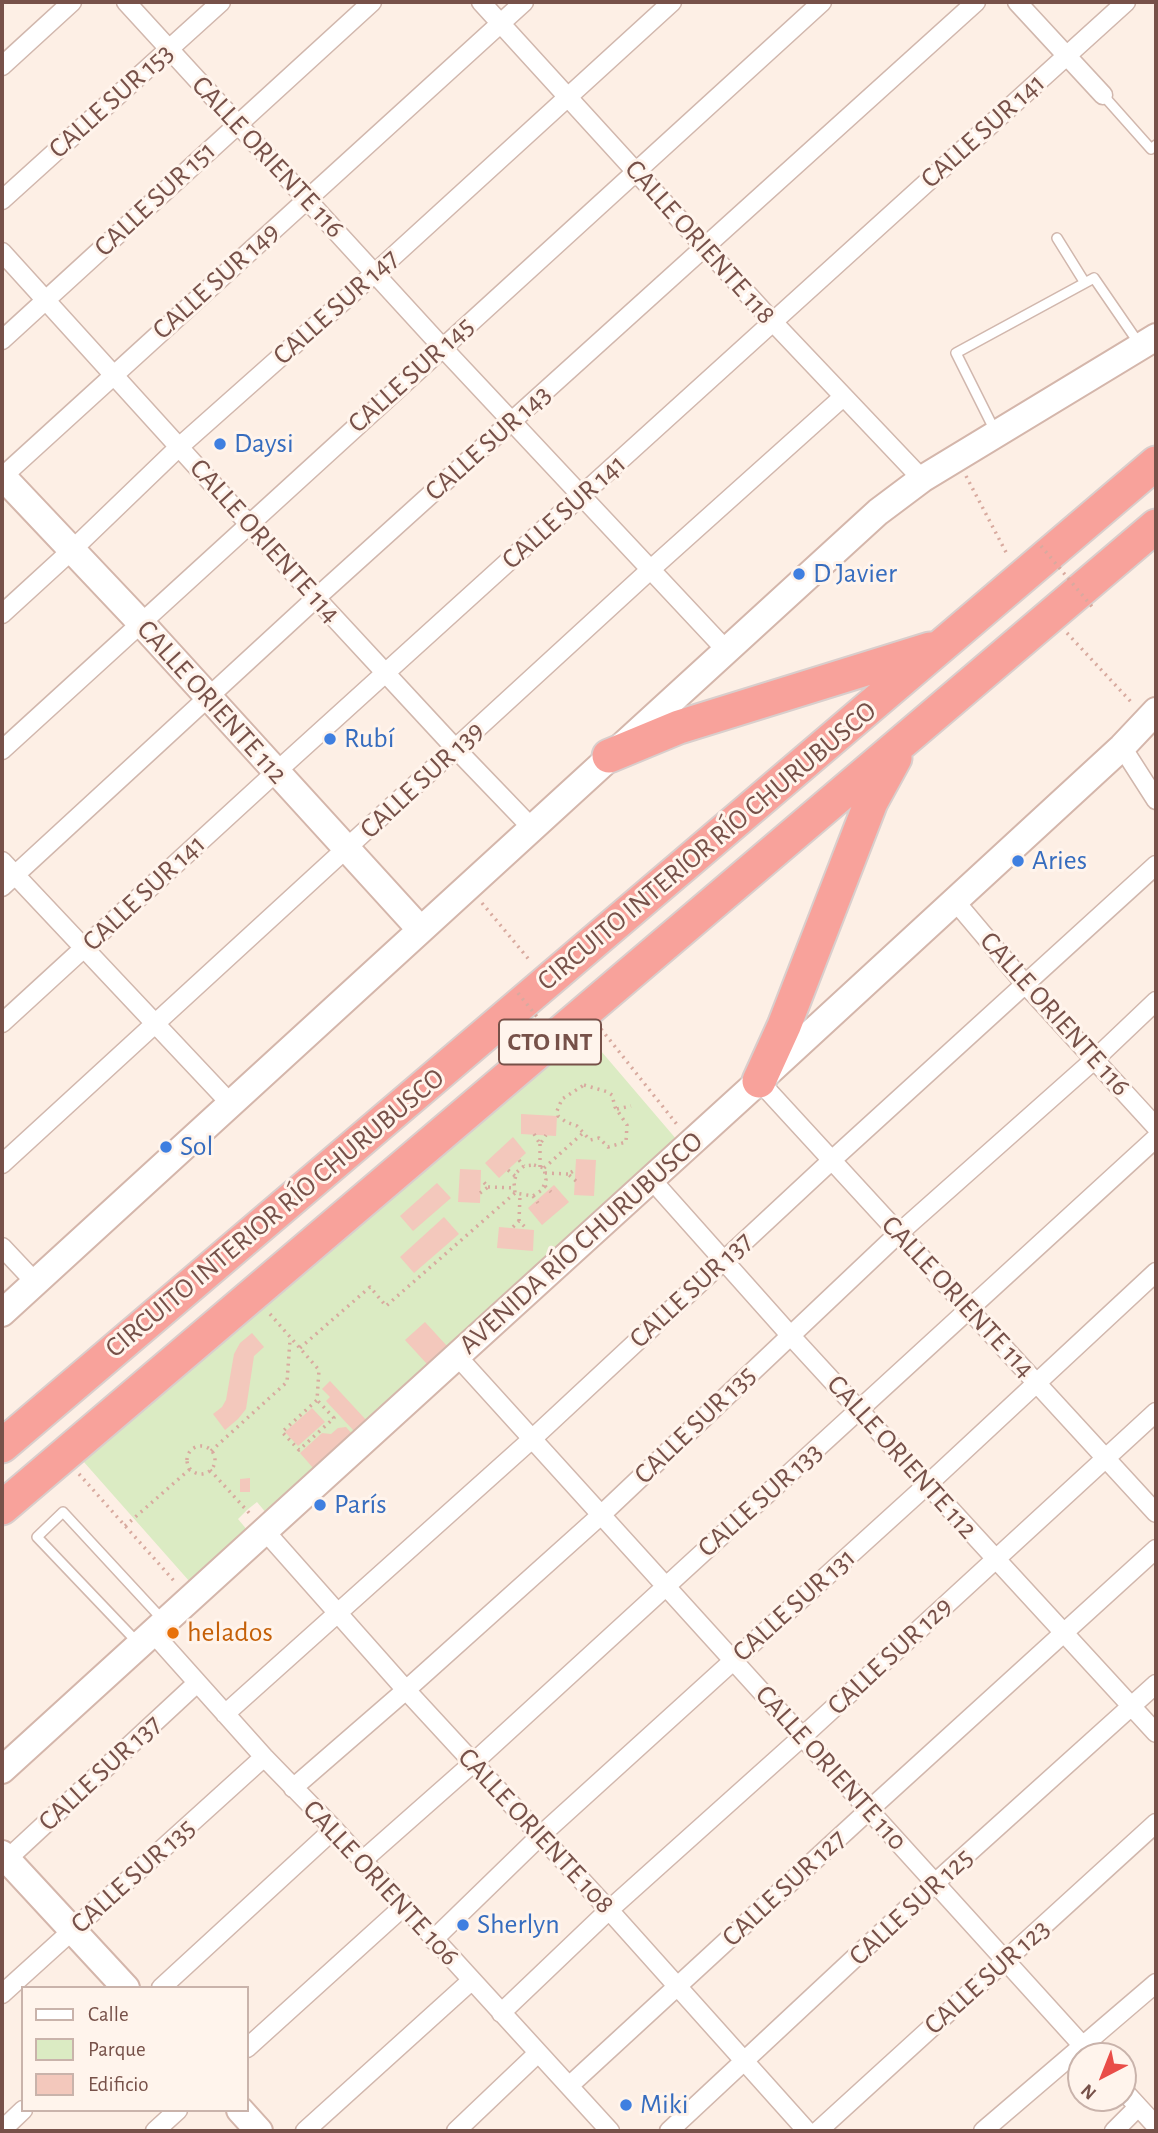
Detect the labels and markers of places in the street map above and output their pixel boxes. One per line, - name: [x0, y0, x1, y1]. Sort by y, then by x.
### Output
- place label: Daysi: [234, 427, 294, 461]
- marker: Daysi: [212, 436, 228, 452]
- place label: D Javier: [813, 557, 897, 591]
- marker: D Javier: [791, 566, 807, 582]
- place label: Rubí: [344, 722, 394, 756]
- marker: Rubí: [322, 731, 338, 747]
- place label: Aries: [1032, 844, 1087, 878]
- marker: Aries: [1010, 853, 1026, 869]
- place label: Sol: [180, 1130, 213, 1164]
- marker: Sol: [158, 1139, 174, 1155]
- place label: París: [334, 1488, 387, 1522]
- marker: París: [312, 1497, 328, 1513]
- place label: helados: [187, 1616, 273, 1650]
- marker: helados: [165, 1625, 181, 1641]
- place label: Sherlyn: [477, 1908, 560, 1942]
- marker: Sherlyn: [455, 1917, 471, 1933]
- place label: Miki: [640, 2088, 688, 2122]
- marker: Miki: [618, 2097, 634, 2113]

